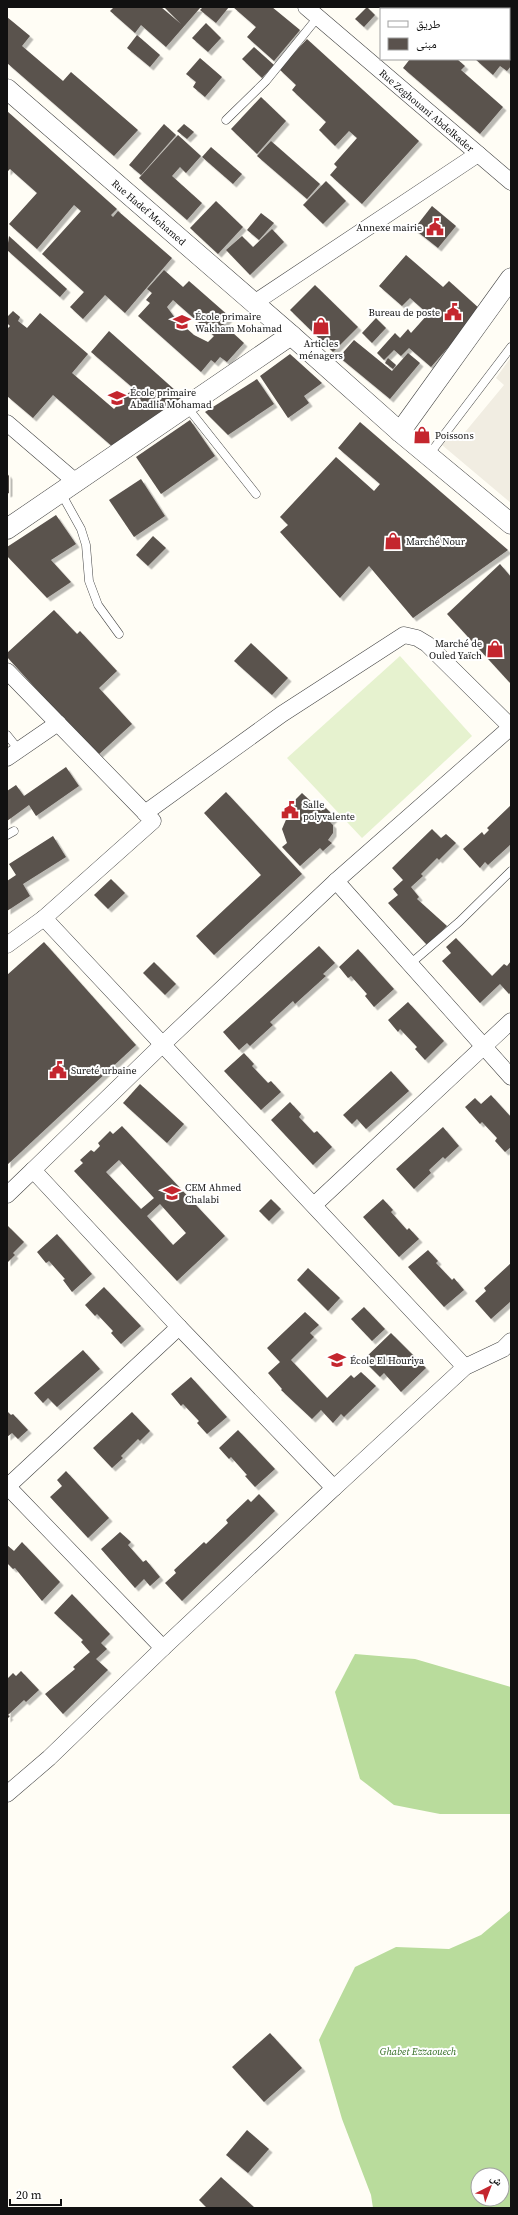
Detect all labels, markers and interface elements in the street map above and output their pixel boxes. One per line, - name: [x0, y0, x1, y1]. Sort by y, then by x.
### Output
- legend: [380, 8, 510, 60]
- text: طريق: [416, 16, 441, 32]
- text: مبنى: [416, 36, 437, 52]
- street label: Rue Zeghouani Abdelkader: [377, 66, 478, 155]
- street label: Rue Hadef Mohamed: [109, 176, 189, 248]
- public building icon: Annexe mairie: [425, 217, 445, 237]
- place label: Annexe mairie: [356, 221, 422, 234]
- public building icon: Bureau de poste: [443, 302, 463, 322]
- place label: Bureau de poste: [369, 306, 440, 319]
- place label: École primaire Wakham Mohamad: [195, 310, 282, 335]
- school or university icon: École primaire Wakham Mohamad: [172, 312, 192, 332]
- shop icon: Articles ménagers: [311, 316, 331, 336]
- place label: Articles ménagers: [299, 337, 343, 362]
- place label: École primaire Abadlia Mohamad: [130, 386, 212, 411]
- school or university icon: École primaire Abadlia Mohamad: [107, 388, 127, 408]
- shop icon: Poissons: [412, 425, 432, 445]
- place label: Poissons: [435, 429, 474, 442]
- shop icon: Marché Nour: [383, 531, 403, 551]
- place label: Marché Nour: [406, 535, 466, 548]
- place label: Marché de Ouled Yaïch: [429, 637, 482, 662]
- shop icon: Marché de Ouled Yaïch: [485, 639, 505, 659]
- place label: Salle polyvalente: [303, 798, 355, 823]
- public building icon: Salle polyvalente: [280, 800, 300, 820]
- public building icon: Sureté urbaine: [48, 1060, 68, 1080]
- place label: Sureté urbaine: [71, 1064, 137, 1077]
- place label: CEM Ahmed Chalabi: [185, 1181, 241, 1206]
- school or university icon: CEM Ahmed Chalabi: [162, 1183, 182, 1203]
- school or university icon: École El Houriya: [327, 1350, 347, 1370]
- place label: École El Houriya: [350, 1354, 425, 1367]
- park label: Ghabet Ezzaouech: [380, 2045, 457, 2058]
- north arrow: [470, 2167, 510, 2207]
- text: ش: [487, 2170, 506, 2190]
- scale bar: [10, 2181, 61, 2207]
- text: 20 m: [16, 2187, 42, 2203]

